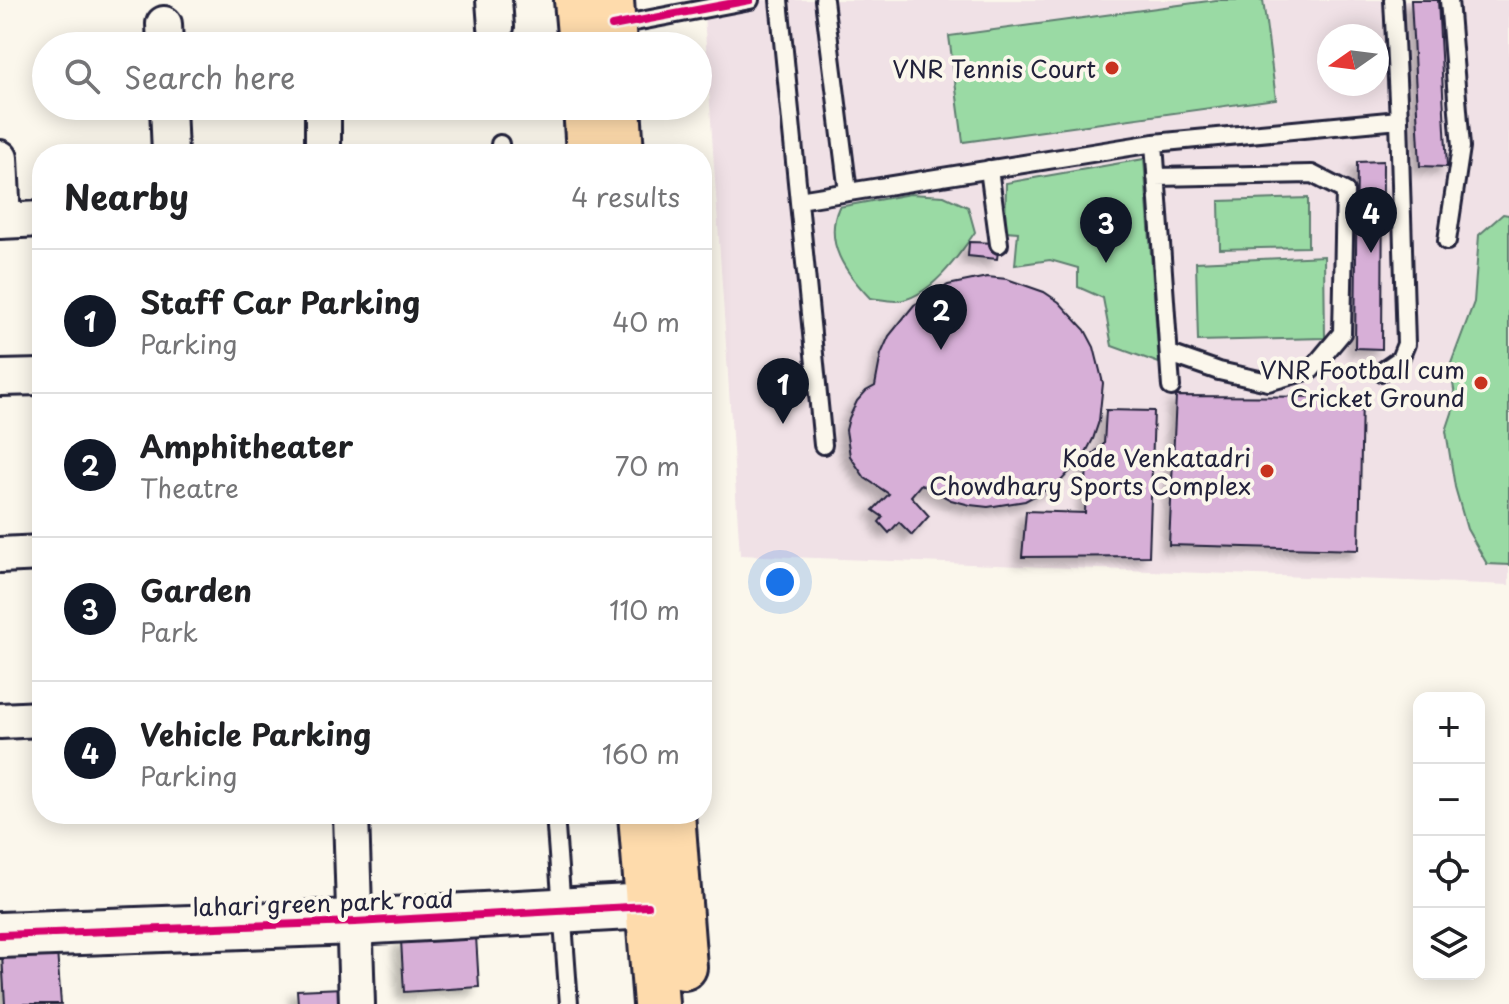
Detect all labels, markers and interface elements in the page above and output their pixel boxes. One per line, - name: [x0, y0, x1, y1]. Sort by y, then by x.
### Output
- north arrow: [1317, 24, 1389, 96]
- search box: [32, 32, 712, 120]
- place label: VNR Tennis Court: [892, 50, 1096, 86]
- icon: search: [60, 54, 104, 98]
- text: Search here: [124, 54, 296, 99]
- marker: VNR Tennis Court: [1103, 59, 1121, 77]
- text: Nearby: [64, 170, 189, 222]
- text: 4 results: [571, 177, 680, 216]
- pin: 4: [1345, 187, 1397, 253]
- pin: 3: [1080, 197, 1132, 263]
- text: Staff Car Parking: [140, 279, 420, 324]
- pin: 2: [915, 284, 967, 350]
- text: 1: [84, 302, 96, 341]
- text: 40 m: [612, 302, 680, 341]
- text: Parking: [140, 324, 237, 363]
- place label: VNR Football cum Cricket Ground: [1260, 351, 1465, 415]
- pin: 1: [757, 358, 809, 424]
- marker: VNR Football cum Cricket Ground: [1472, 374, 1490, 392]
- text: Amphitheater: [140, 423, 353, 468]
- place label: Kode Venkatadri Chowdhary Sports Complex: [929, 439, 1251, 503]
- text: 2: [81, 446, 99, 485]
- text: 70 m: [615, 446, 680, 485]
- marker: Kode Venkatadri Chowdhary Sports Complex: [1258, 462, 1276, 480]
- text: Theatre: [140, 468, 239, 507]
- your location: [760, 562, 800, 602]
- text: Garden: [140, 567, 252, 612]
- text: 3: [81, 590, 99, 629]
- text: 110 m: [609, 590, 680, 629]
- text: Park: [140, 612, 198, 651]
- map controls: [1413, 692, 1485, 980]
- button: +: [1413, 692, 1485, 764]
- text: Vehicle Parking: [140, 711, 371, 756]
- text: 4: [81, 734, 99, 773]
- text: 160 m: [602, 734, 680, 773]
- text: Parking: [140, 756, 237, 795]
- button: −: [1413, 764, 1485, 836]
- button: locate: [1413, 836, 1485, 908]
- street label: lahari green park road: [192, 879, 454, 925]
- button: layers: [1413, 908, 1485, 980]

